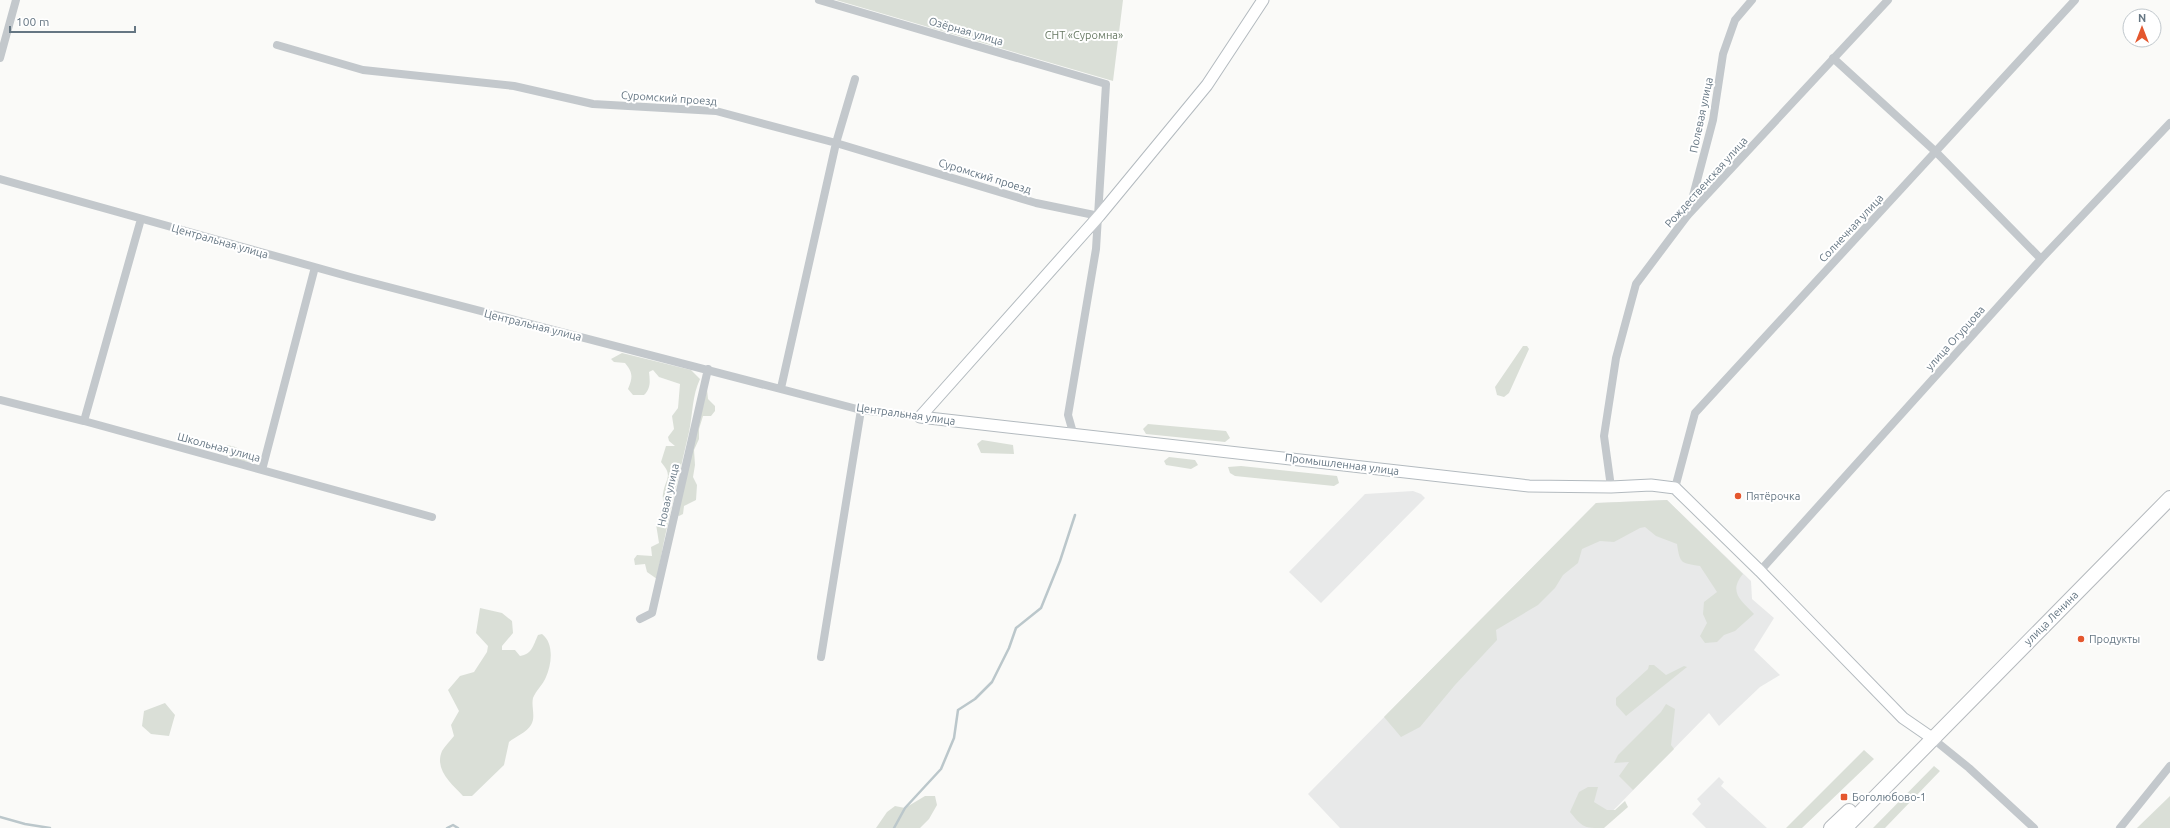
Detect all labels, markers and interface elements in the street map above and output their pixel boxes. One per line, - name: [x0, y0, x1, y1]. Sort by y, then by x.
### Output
- scale bar: [10, 8, 135, 34]
- north arrow: [2122, 8, 2162, 48]
- text: N: [2138, 12, 2146, 24]
- text: 100 m: [16, 15, 49, 28]
- street label: Озёрная улица: [927, 15, 1005, 47]
- park label: СНТ «Суромна»: [1045, 29, 1123, 41]
- street label: Полевая улица: [1687, 76, 1715, 154]
- street label: Суромский проезд: [621, 89, 718, 107]
- street label: Рождественская улица: [1662, 134, 1750, 230]
- street label: Суромский проезд: [937, 156, 1033, 196]
- street label: Солнечная улица: [1816, 192, 1886, 264]
- street label: Центральная улица: [170, 221, 270, 261]
- street label: улица Огурцова: [1923, 303, 1987, 373]
- street label: Центральная улица: [483, 307, 583, 343]
- street label: Центральная улица: [856, 401, 956, 427]
- street label: Школьная улица: [176, 430, 262, 464]
- street label: Промышленная улица: [1284, 451, 1400, 477]
- street label: Новая улица: [655, 462, 681, 528]
- place label: Пятёрочка: [1746, 490, 1800, 502]
- marker: Пятёрочка: [1733, 491, 1743, 501]
- street label: улица Ленина: [2022, 589, 2080, 647]
- place label: Продукты: [2089, 633, 2140, 645]
- marker: Продукты: [2076, 634, 2086, 644]
- place label: Боголюбово-1: [1852, 791, 1926, 803]
- marker: Боголюбово-1: [1839, 792, 1849, 802]

